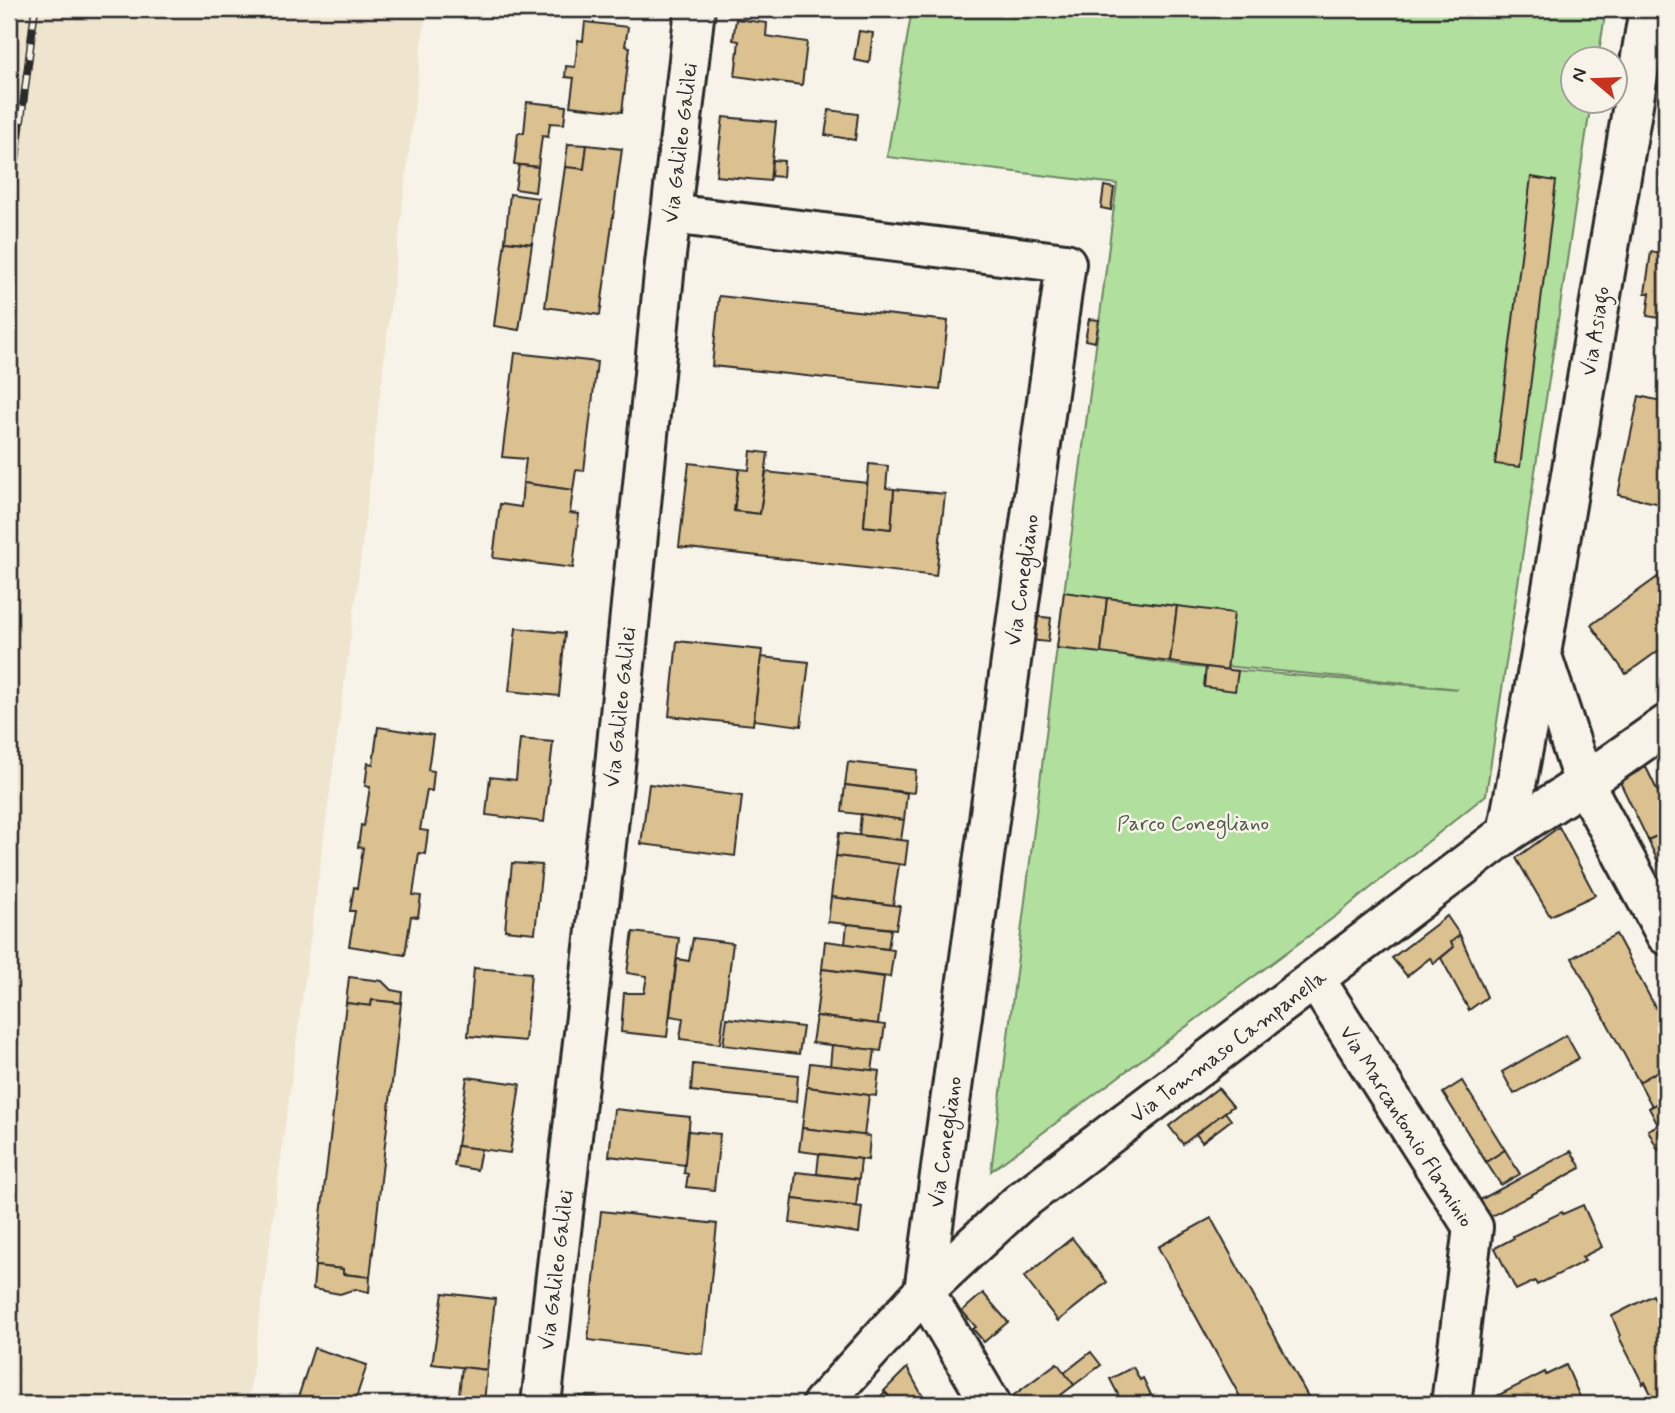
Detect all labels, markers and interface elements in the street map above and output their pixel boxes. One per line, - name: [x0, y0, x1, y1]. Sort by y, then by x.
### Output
- north arrow: [1560, 46, 1630, 116]
- street label: Via Galileo Galilei: [657, 61, 705, 225]
- text: N: [1565, 65, 1593, 85]
- street label: Via Asiago: [1575, 284, 1619, 378]
- street label: Via Conegliano: [1000, 513, 1047, 648]
- street label: Via Galileo Galilei: [599, 625, 643, 789]
- park label: Parco Conegliano: [1117, 810, 1269, 839]
- street label: Via Tommaso Campanella: [1125, 963, 1333, 1130]
- street label: Via Marcantonio Flaminio: [1333, 1020, 1480, 1233]
- street label: Via Conegliano: [923, 1075, 970, 1210]
- street label: Via Galileo Galilei: [533, 1188, 581, 1352]

